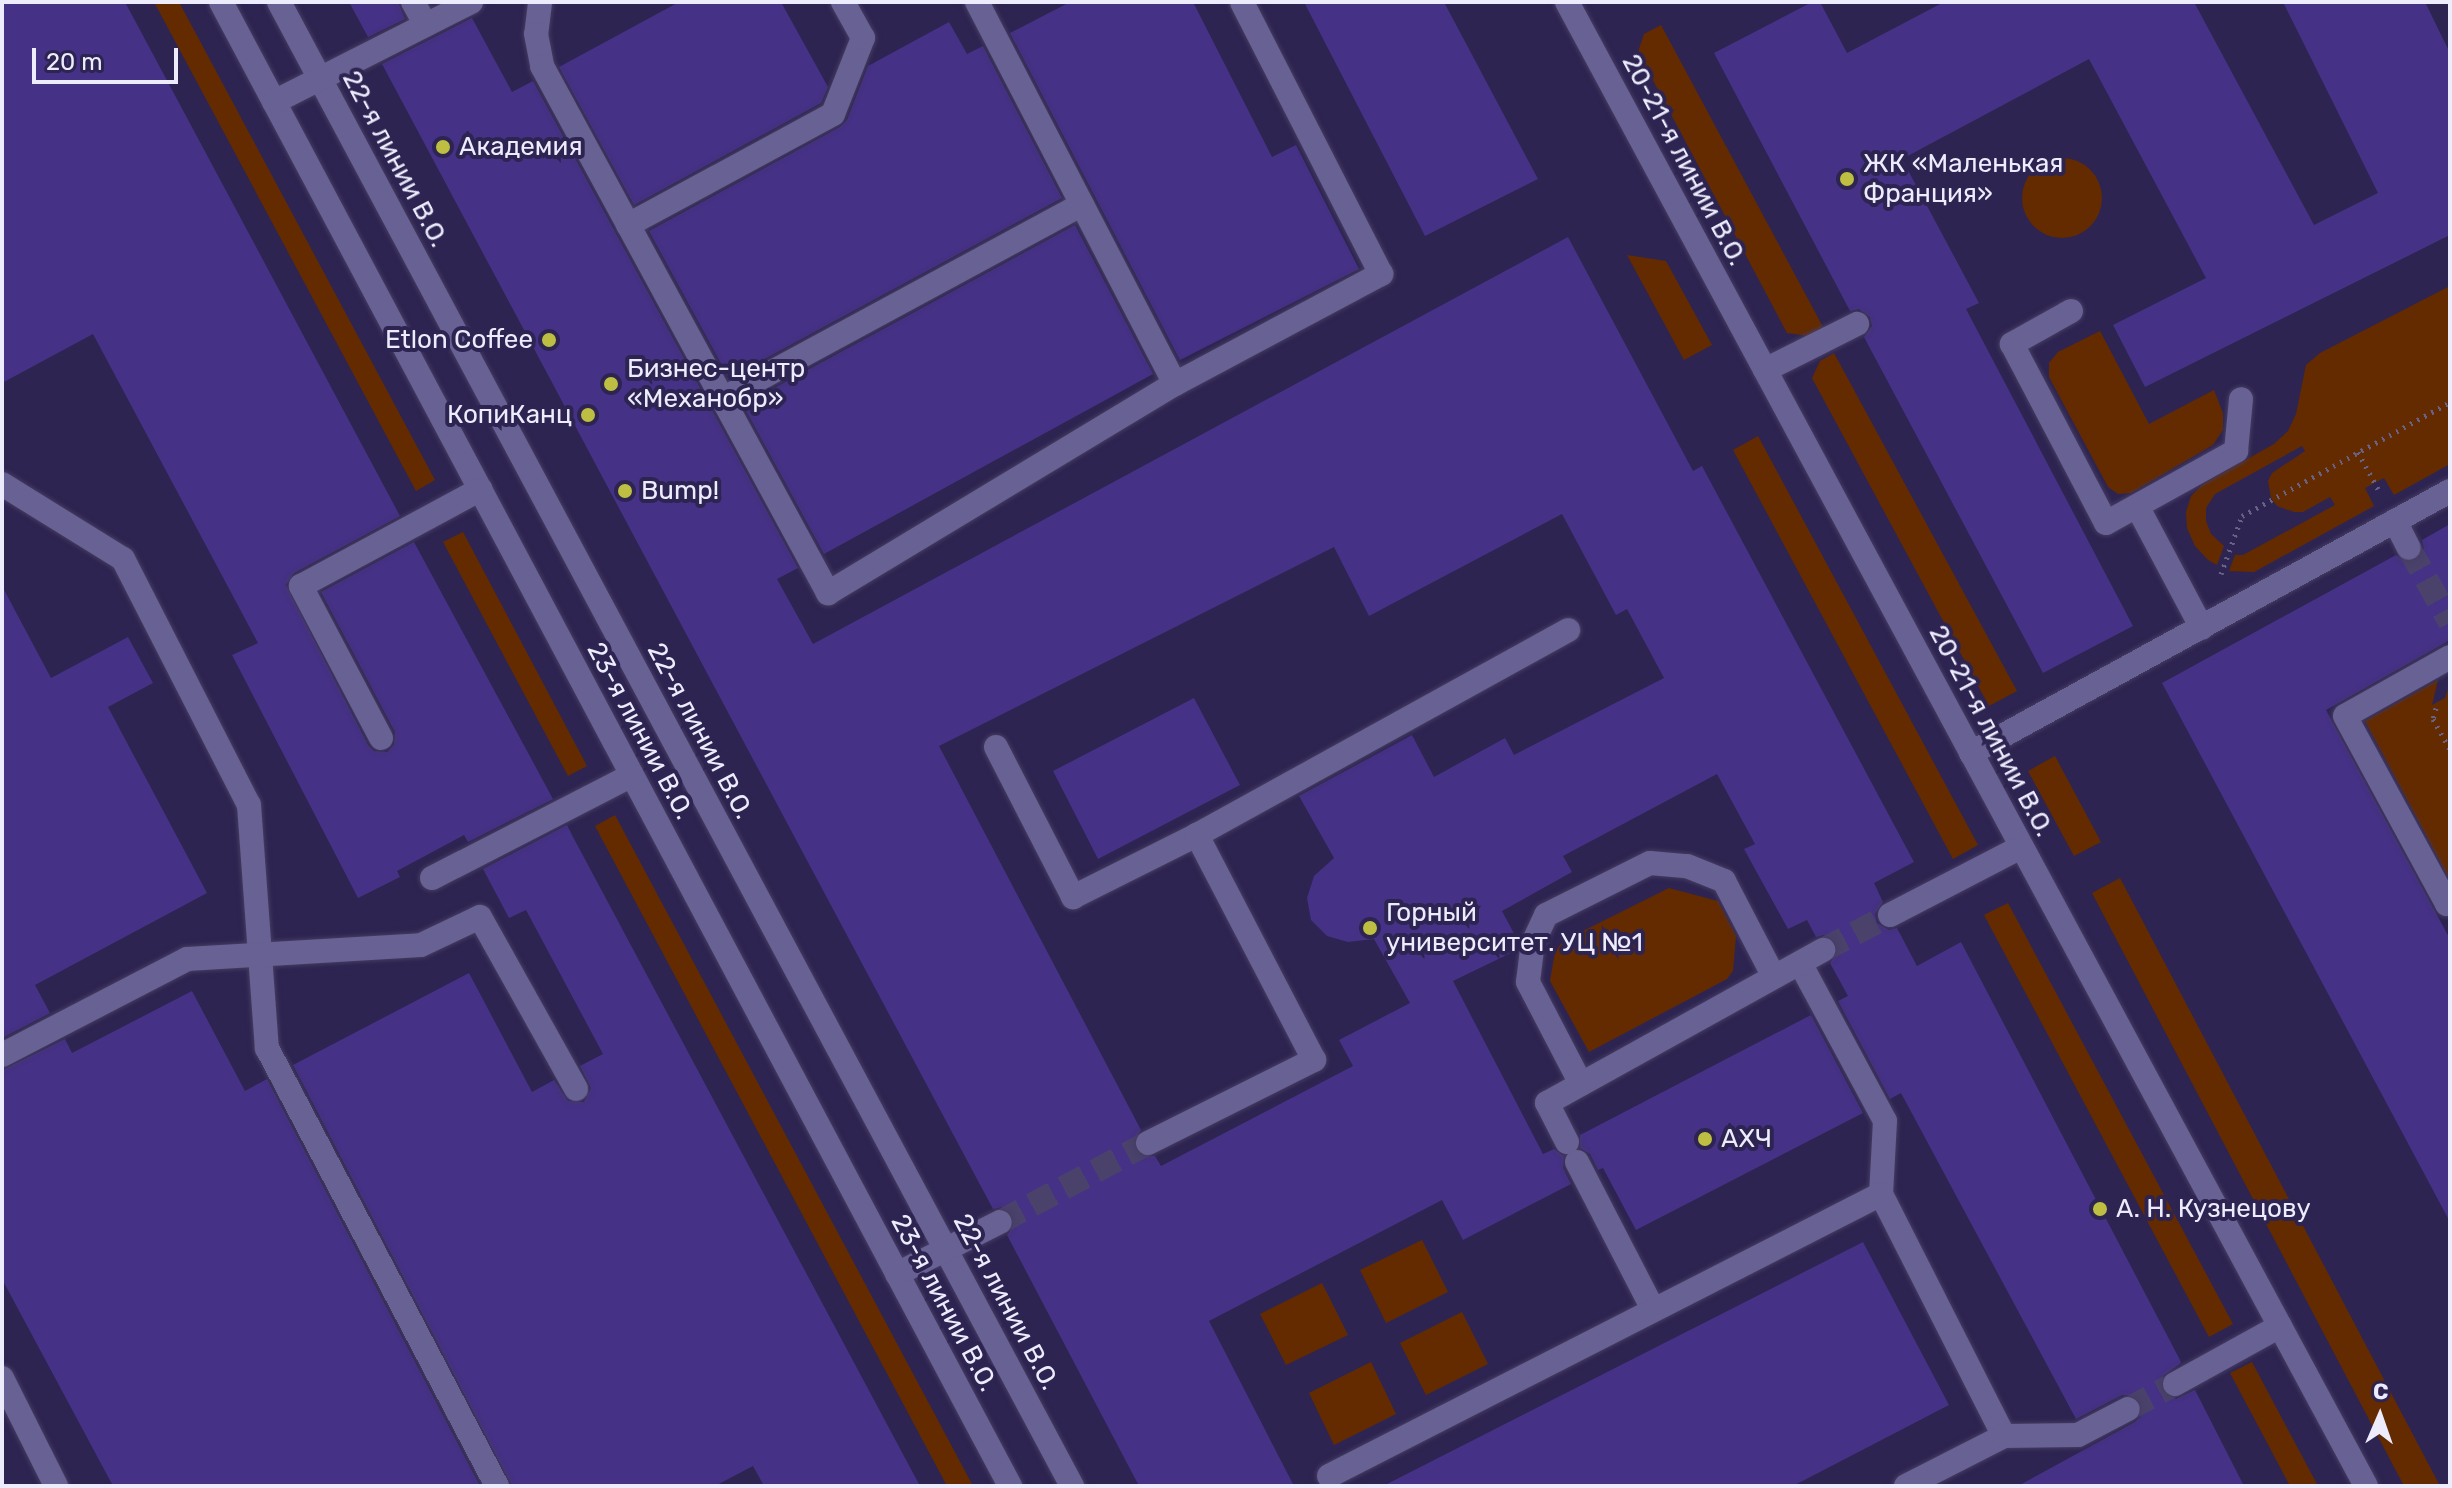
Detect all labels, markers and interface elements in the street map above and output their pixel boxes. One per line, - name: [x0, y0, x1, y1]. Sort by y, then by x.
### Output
- scale bar: [36, 32, 182, 82]
- text: 20 m: [46, 48, 103, 76]
- street label: 20-21-я линии В.О.: [1615, 49, 1753, 271]
- street label: 22-я линии В.О.: [335, 66, 455, 252]
- place label: Академия: [459, 131, 583, 163]
- marker: Академия: [434, 138, 452, 156]
- place label: ЖК «Маленькая Франция»: [1863, 148, 2064, 210]
- marker: ЖК «Маленькая Франция»: [1838, 170, 1856, 188]
- place label: Etlon Coffee: [385, 324, 533, 356]
- marker: Etlon Coffee: [540, 331, 558, 349]
- place label: Бизнес-центр «Механобр»: [627, 353, 805, 414]
- marker: Бизнес-центр «Механобр»: [602, 375, 620, 393]
- place label: КопиКанц: [447, 399, 572, 431]
- marker: КопиКанц: [579, 406, 597, 424]
- place label: Bump!: [641, 475, 719, 507]
- marker: Bump!: [616, 482, 634, 500]
- street label: 20-21-я линии В.О.: [1922, 620, 2060, 842]
- street label: 23-я линии В.О.: [580, 637, 700, 825]
- street label: 22-я линии В.О.: [640, 638, 760, 824]
- place label: Горный университет. УЦ №1: [1386, 897, 1643, 958]
- marker: Горный университет. УЦ №1: [1361, 919, 1379, 937]
- place label: АХЧ: [1721, 1123, 1772, 1155]
- marker: АХЧ: [1696, 1130, 1714, 1148]
- place label: А. Н. Кузнецову: [2116, 1193, 2311, 1225]
- marker: А. Н. Кузнецову: [2091, 1200, 2109, 1218]
- street label: 23-я линии В.О.: [884, 1209, 1004, 1397]
- street label: 22-я линии В.О.: [946, 1209, 1066, 1395]
- north arrow: [2340, 1376, 2420, 1456]
- text: С: [2373, 1378, 2389, 1405]

